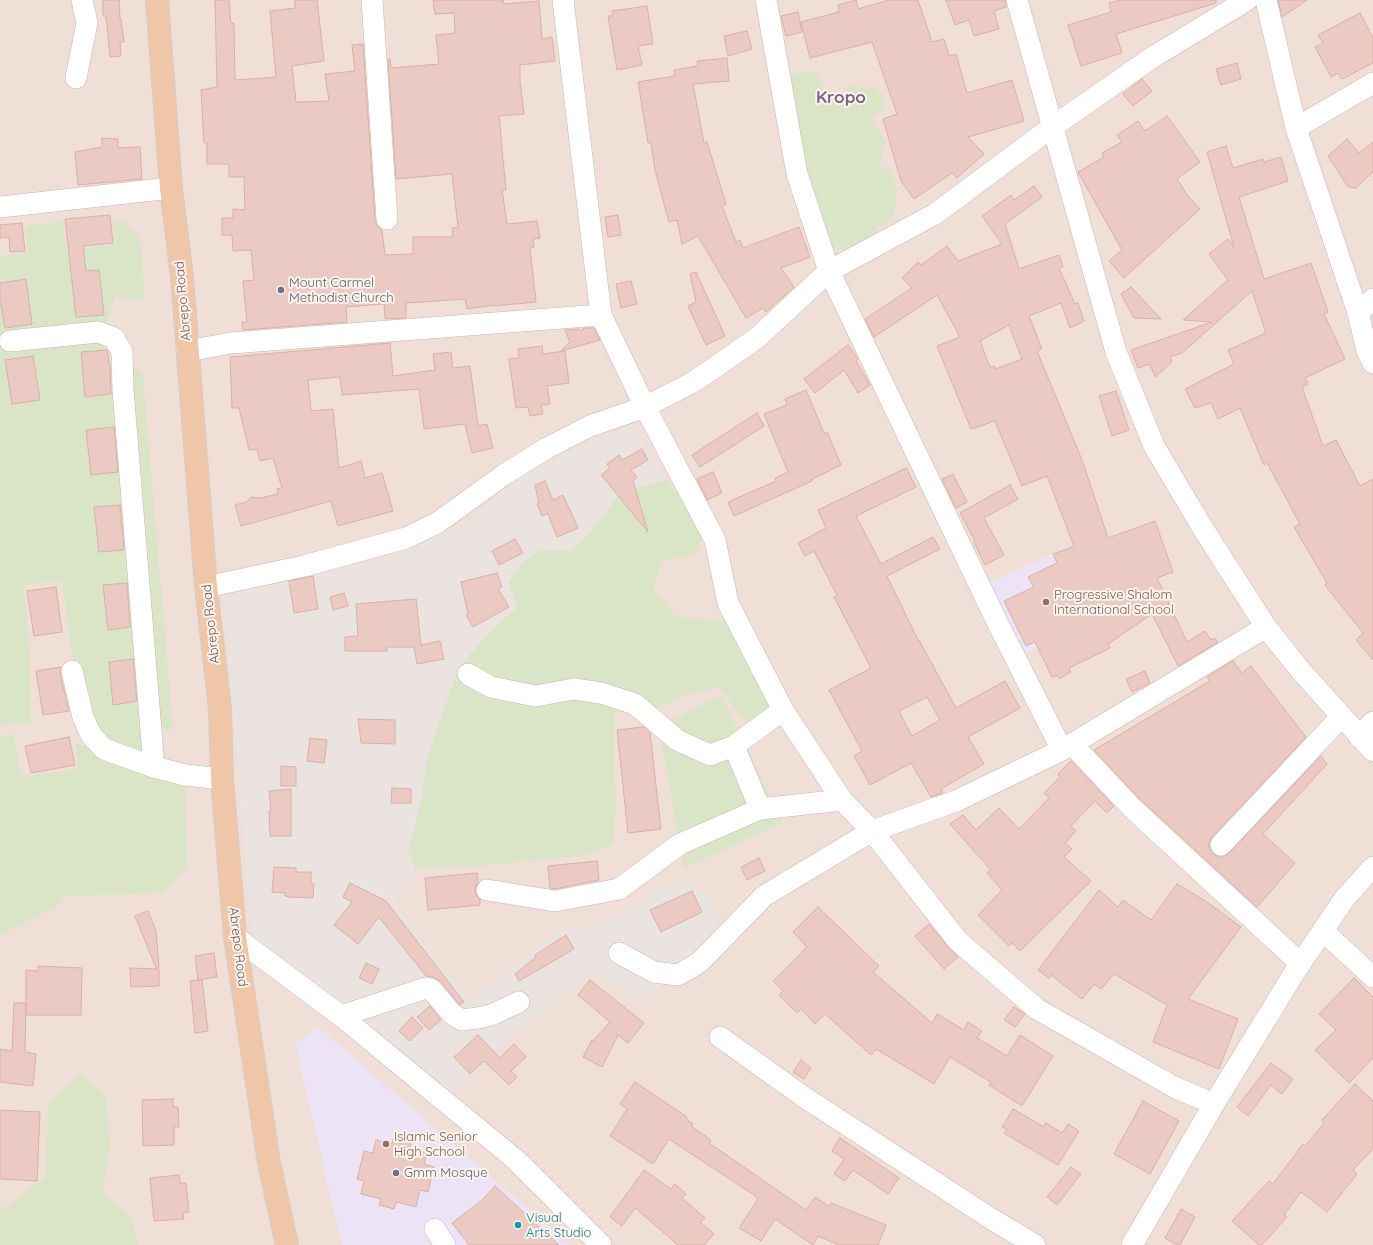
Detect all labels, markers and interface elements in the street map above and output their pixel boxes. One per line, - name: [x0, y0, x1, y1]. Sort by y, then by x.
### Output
- district label: Kropo: [816, 88, 866, 108]
- street label: Abrepo Road: [172, 261, 194, 341]
- place label: Mount Carmel Methodist Church: [289, 275, 394, 306]
- marker: Mount Carmel Methodist Church: [276, 285, 286, 295]
- street label: Abrepo Road: [199, 583, 223, 665]
- place label: Progressive Shalom International School: [1054, 587, 1174, 618]
- marker: Progressive Shalom International School: [1041, 597, 1051, 607]
- street label: Abrepo Road: [225, 906, 251, 988]
- place label: Islamic Senior High School: [394, 1129, 477, 1160]
- marker: Islamic Senior High School: [381, 1139, 391, 1149]
- place label: Gmm Mosque: [404, 1165, 488, 1181]
- marker: Gmm Mosque: [391, 1168, 401, 1178]
- place label: Visual Arts Studio: [526, 1210, 591, 1241]
- marker: Visual Arts Studio: [513, 1220, 523, 1230]

